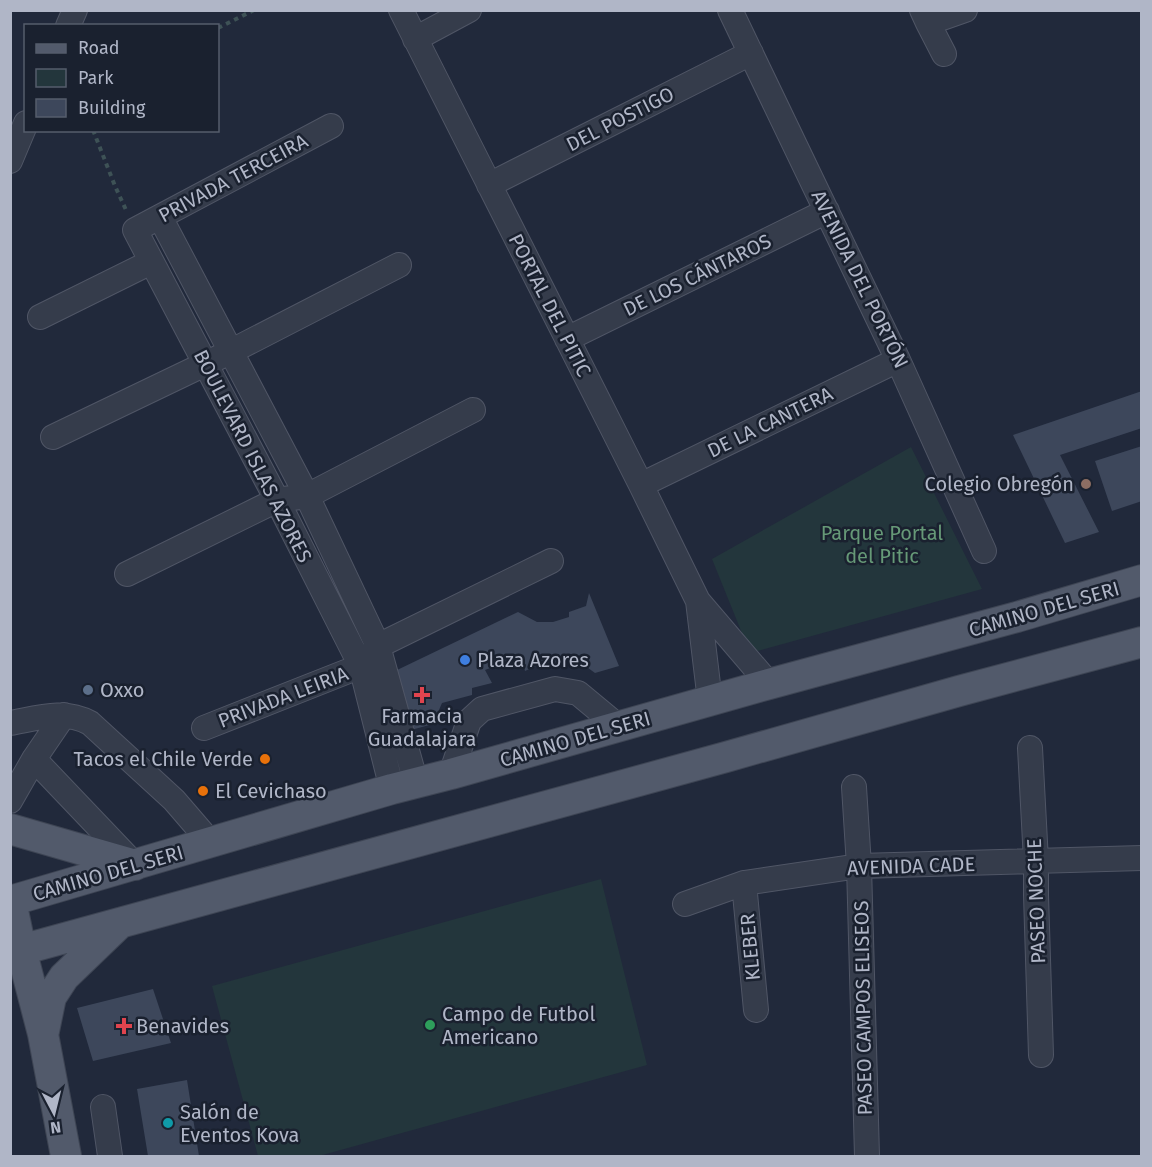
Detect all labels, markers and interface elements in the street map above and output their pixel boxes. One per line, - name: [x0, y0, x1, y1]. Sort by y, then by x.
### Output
- legend: [24, 24, 219, 132]
- text: Road: [78, 37, 120, 59]
- text: Park: [78, 67, 114, 89]
- street label: DEL POSTIGO: [562, 82, 678, 156]
- text: Building: [78, 97, 146, 119]
- street label: PRIVADA TERCEIRA: [154, 128, 312, 227]
- street label: AVENIDA DEL PORTÓN: [806, 186, 914, 372]
- street label: DE LOS CÁNTAROS: [619, 229, 775, 321]
- street label: PORTAL DEL PITIC: [504, 230, 596, 380]
- street label: BOULEVARD ISLAS AZORES: [189, 346, 317, 567]
- street label: DE LA CANTERA: [703, 381, 837, 463]
- place label: Colegio Obregón: [925, 472, 1074, 496]
- marker: Colegio Obregón: [1079, 477, 1093, 491]
- park label: Parque Portal del Pitic: [821, 521, 943, 568]
- street label: CAMINO DEL SERI: [966, 576, 1122, 642]
- place label: Plaza Azores: [477, 648, 589, 672]
- marker: Plaza Azores: [458, 653, 472, 667]
- street label: PRIVADA LEIRIA: [215, 661, 352, 733]
- place label: Oxxo: [100, 678, 145, 702]
- marker: Oxxo: [81, 683, 95, 697]
- marker: Farmacia Guadalajara: [415, 688, 429, 702]
- place label: Farmacia Guadalajara: [368, 704, 476, 751]
- street label: CAMINO DEL SERI: [497, 706, 653, 772]
- place label: Tacos el Chile Verde: [73, 747, 253, 771]
- marker: Tacos el Chile Verde: [258, 752, 272, 766]
- place label: El Cevichaso: [215, 779, 327, 803]
- marker: El Cevichaso: [196, 784, 210, 798]
- street label: PASEO NOCHE: [1022, 838, 1050, 964]
- street label: CAMINO DEL SERI: [30, 840, 186, 906]
- street label: AVENIDA CADE: [846, 852, 976, 880]
- street label: PASEO CAMPOS ELISEOS: [849, 900, 877, 1116]
- street label: KLEBER: [735, 912, 765, 982]
- place label: Campo de Futbol Americano: [442, 1002, 596, 1049]
- place label: Benavides: [136, 1014, 229, 1038]
- marker: Campo de Futbol Americano: [423, 1018, 437, 1032]
- marker: Benavides: [117, 1019, 131, 1033]
- north arrow: [24, 1083, 84, 1143]
- place label: Salón de Eventos Kova: [180, 1100, 299, 1147]
- marker: Salón de Eventos Kova: [161, 1116, 175, 1130]
- text: N: [49, 1117, 62, 1137]

